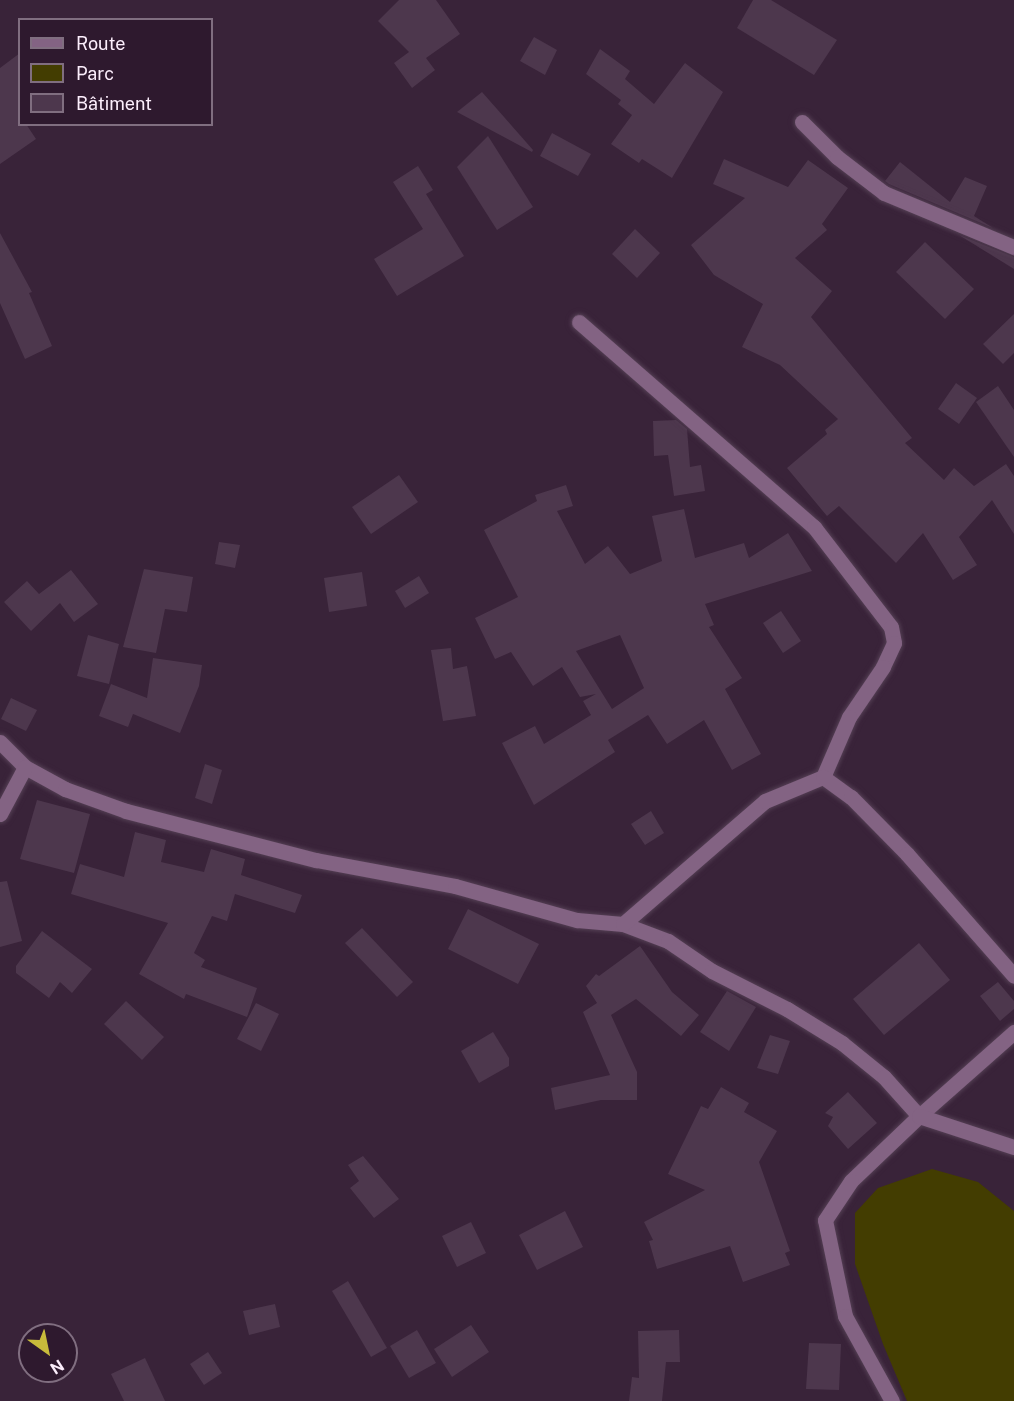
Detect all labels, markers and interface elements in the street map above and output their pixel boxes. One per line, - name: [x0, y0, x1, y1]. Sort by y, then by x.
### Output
- legend: [18, 18, 213, 126]
- text: Route: [76, 33, 125, 54]
- text: Parc: [76, 63, 114, 84]
- text: Bâtiment: [76, 93, 152, 114]
- north arrow: [18, 1323, 78, 1383]
- text: N: [47, 1355, 67, 1378]

